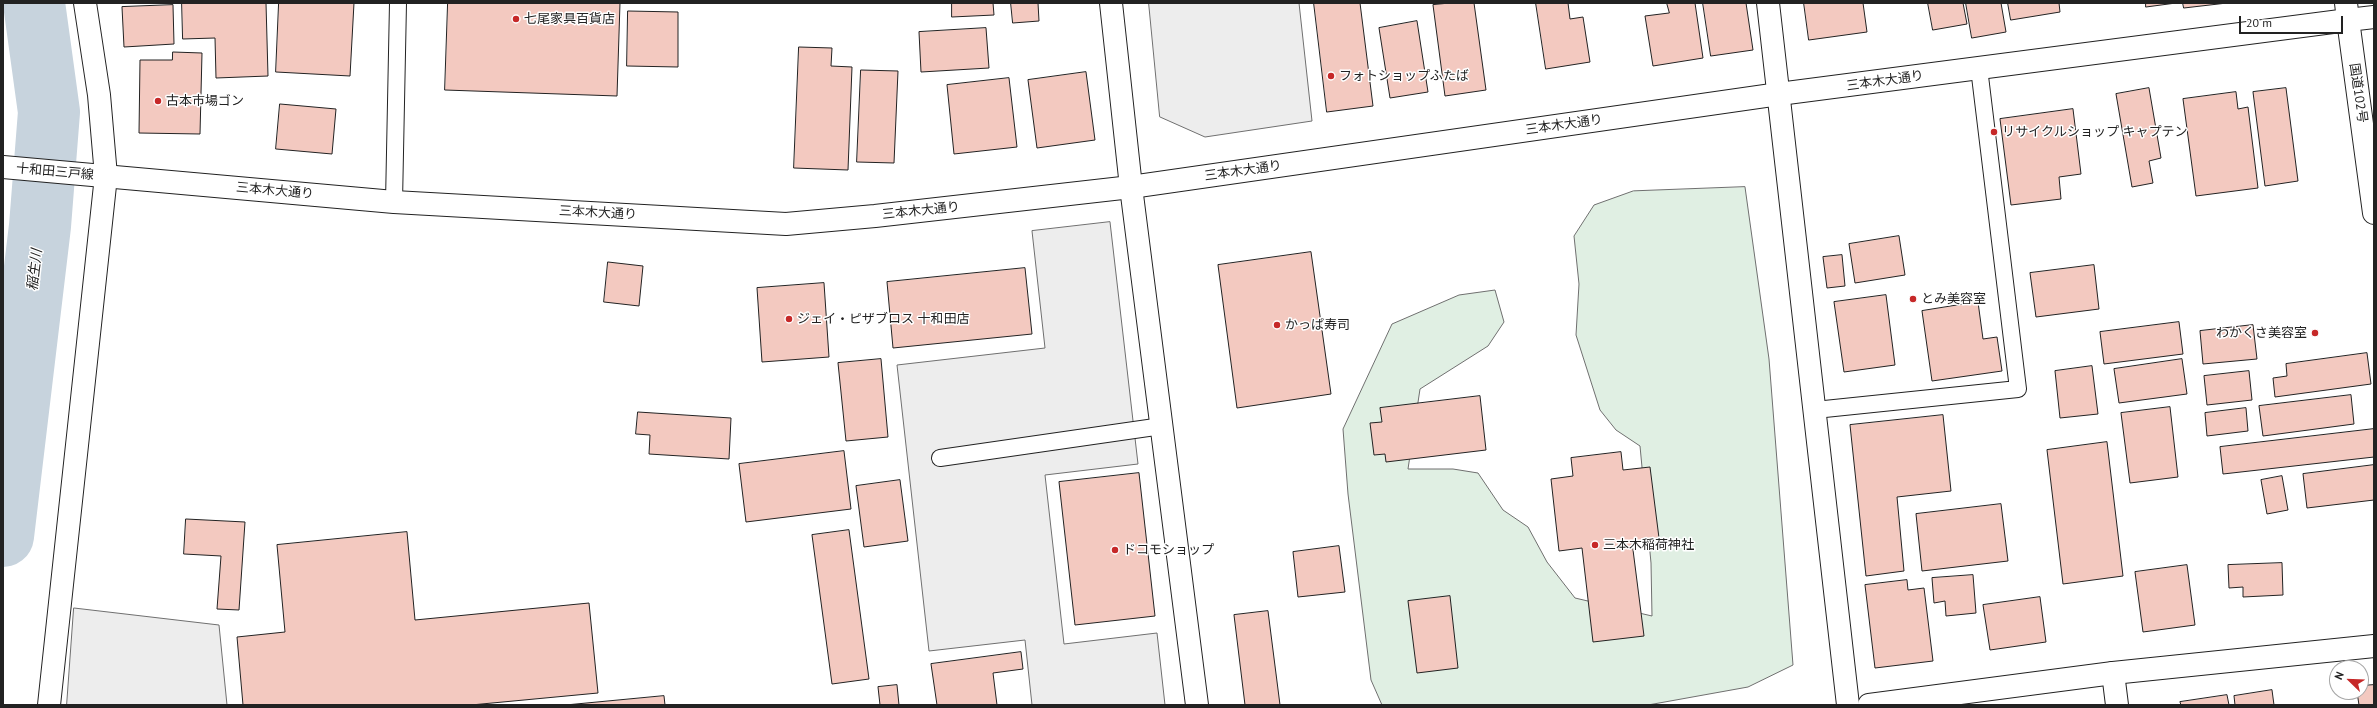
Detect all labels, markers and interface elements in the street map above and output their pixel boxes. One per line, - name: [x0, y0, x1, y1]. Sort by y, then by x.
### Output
- scale bar: [2241, 8, 2345, 34]
- place label: 七尾家具百貨店: [524, 11, 615, 27]
- marker: 七尾家具百貨店: [511, 14, 521, 24]
- text: 20 m: [2246, 15, 2272, 30]
- street label: 国道102号: [2346, 62, 2370, 124]
- place label: フォトショップふたば: [1339, 68, 1469, 84]
- street label: 三本木大通り: [1845, 68, 1925, 94]
- marker: フォトショップふたば: [1326, 71, 1336, 81]
- place label: 古本市場ゴン: [166, 93, 244, 109]
- marker: 古本市場ゴン: [153, 96, 163, 106]
- street label: 三本木大通り: [1524, 112, 1604, 138]
- place label: リサイクルショップ キャプテン: [2002, 124, 2187, 140]
- marker: リサイクルショップ キャプテン: [1989, 127, 1999, 137]
- street label: 三本木大通り: [1203, 158, 1283, 184]
- street label: 十和田三戸線: [15, 161, 95, 183]
- street label: 三本木大通り: [235, 180, 315, 202]
- street label: 三本木大通り: [881, 199, 961, 223]
- street label: 三本木大通り: [559, 203, 637, 223]
- water label: 稲生川: [24, 248, 46, 292]
- place label: とみ美容室: [1921, 291, 1986, 307]
- marker: とみ美容室: [1908, 294, 1918, 304]
- place label: ジェイ・ピザブロス 十和田店: [797, 311, 969, 327]
- marker: ジェイ・ピザブロス 十和田店: [784, 314, 794, 324]
- place label: かっぱ寿司: [1285, 317, 1350, 333]
- marker: かっぱ寿司: [1272, 320, 1282, 330]
- place label: わかくさ美容室: [2216, 325, 2307, 341]
- marker: わかくさ美容室: [2310, 328, 2320, 338]
- place label: 三本木稲荷神社: [1603, 537, 1694, 553]
- marker: 三本木稲荷神社: [1590, 540, 1600, 550]
- place label: ドコモショップ: [1123, 542, 1214, 558]
- marker: ドコモショップ: [1110, 545, 1120, 555]
- north arrow: [2329, 660, 2369, 700]
- text: N: [2331, 670, 2347, 682]

